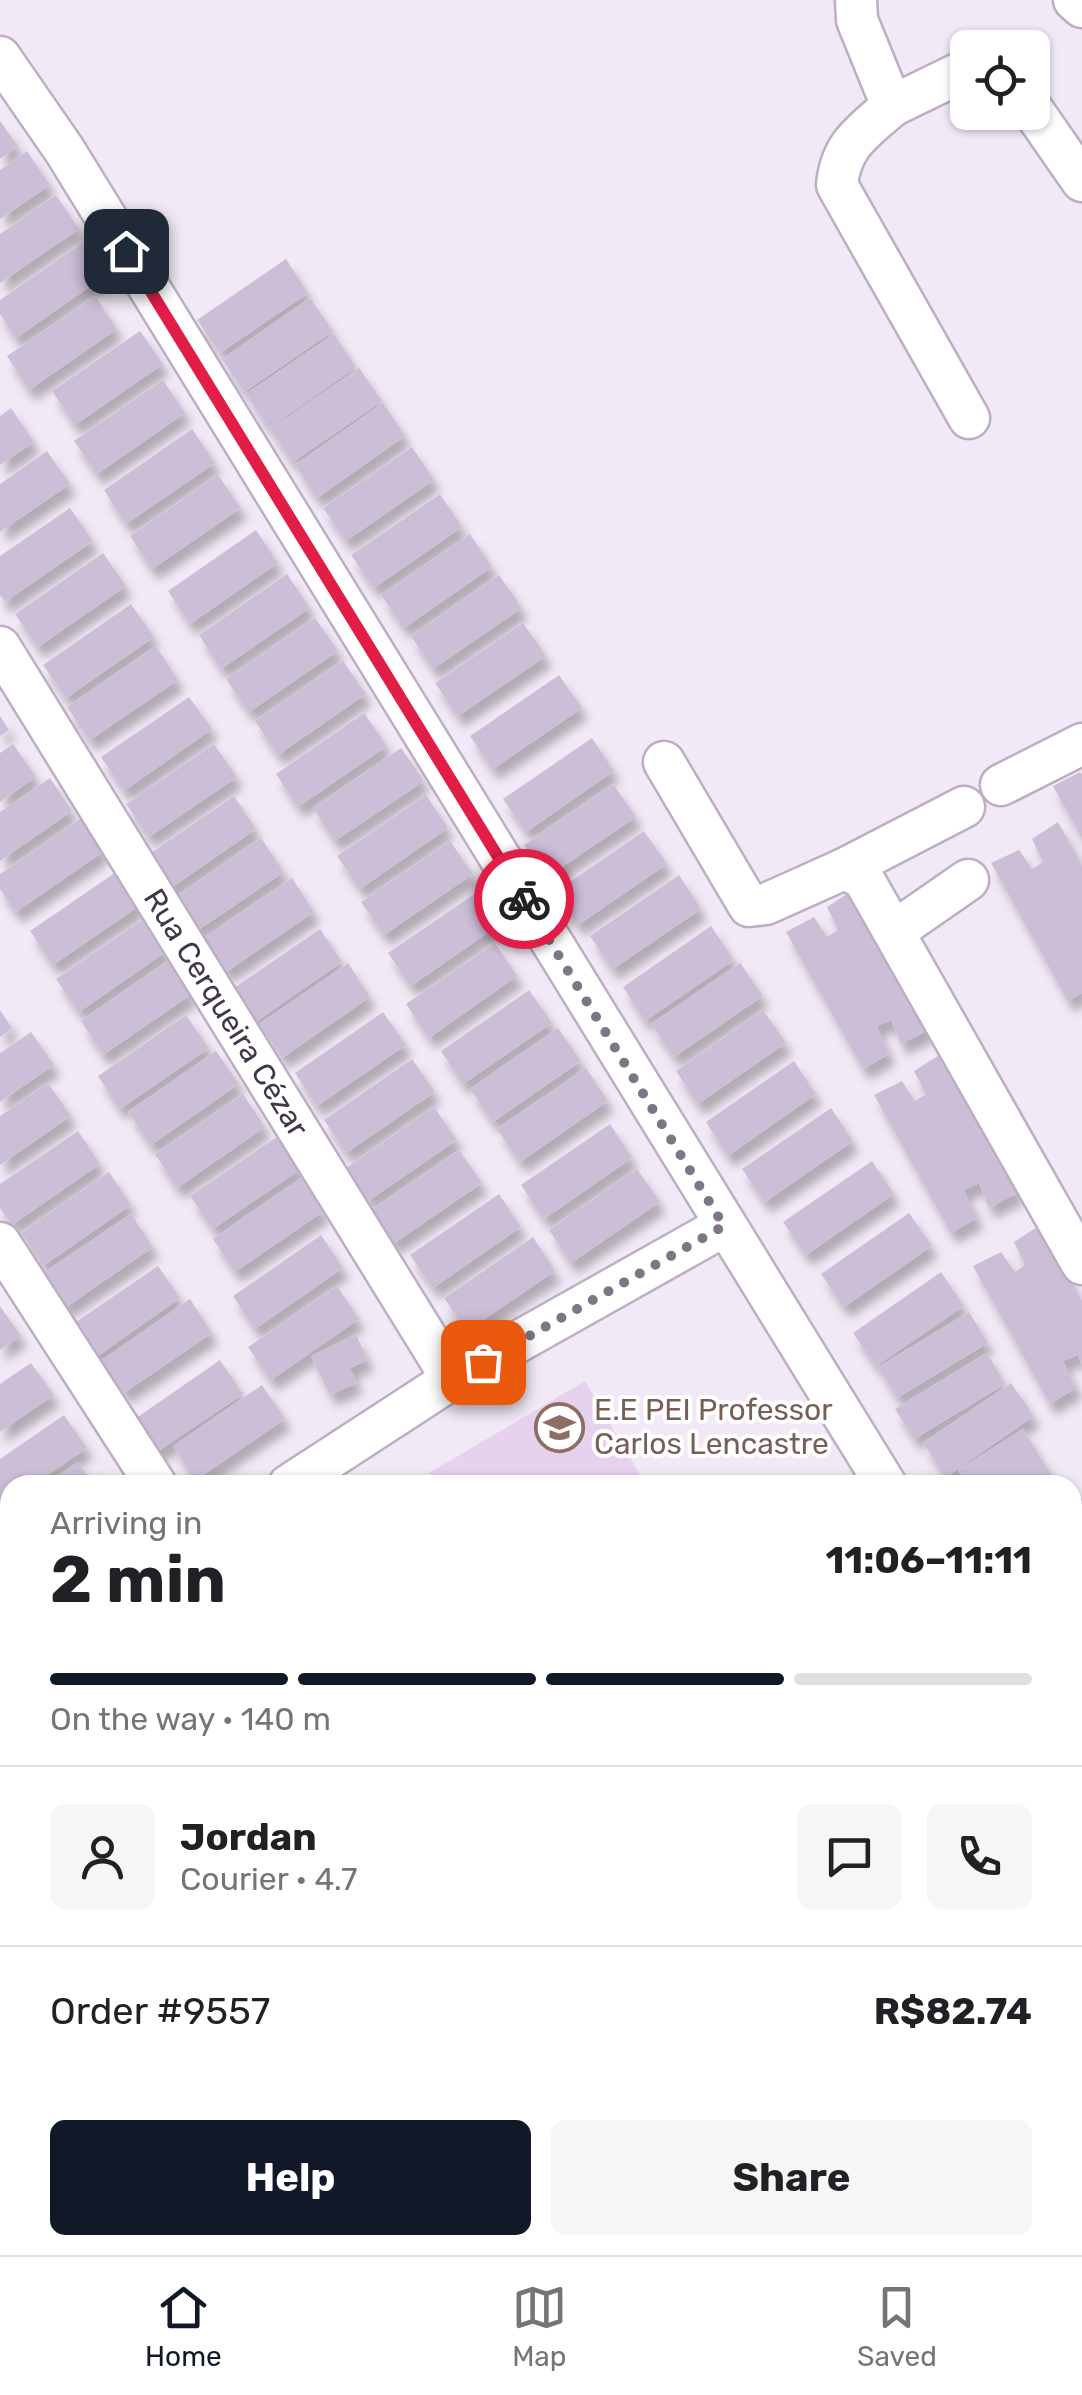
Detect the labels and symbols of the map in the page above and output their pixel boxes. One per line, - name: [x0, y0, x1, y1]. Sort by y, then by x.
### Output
- pin: [84, 209, 169, 294]
- courier: [474, 849, 574, 949]
- street label: Rua Cerqueira Cézar: [136, 882, 316, 1144]
- pin: [441, 1320, 526, 1405]
- place label: E.E PEI Professor Carlos Lencastre: [594, 1392, 833, 1462]
- school or university icon: E.E PEI Professor Carlos Lencastre: [533, 1401, 585, 1453]

